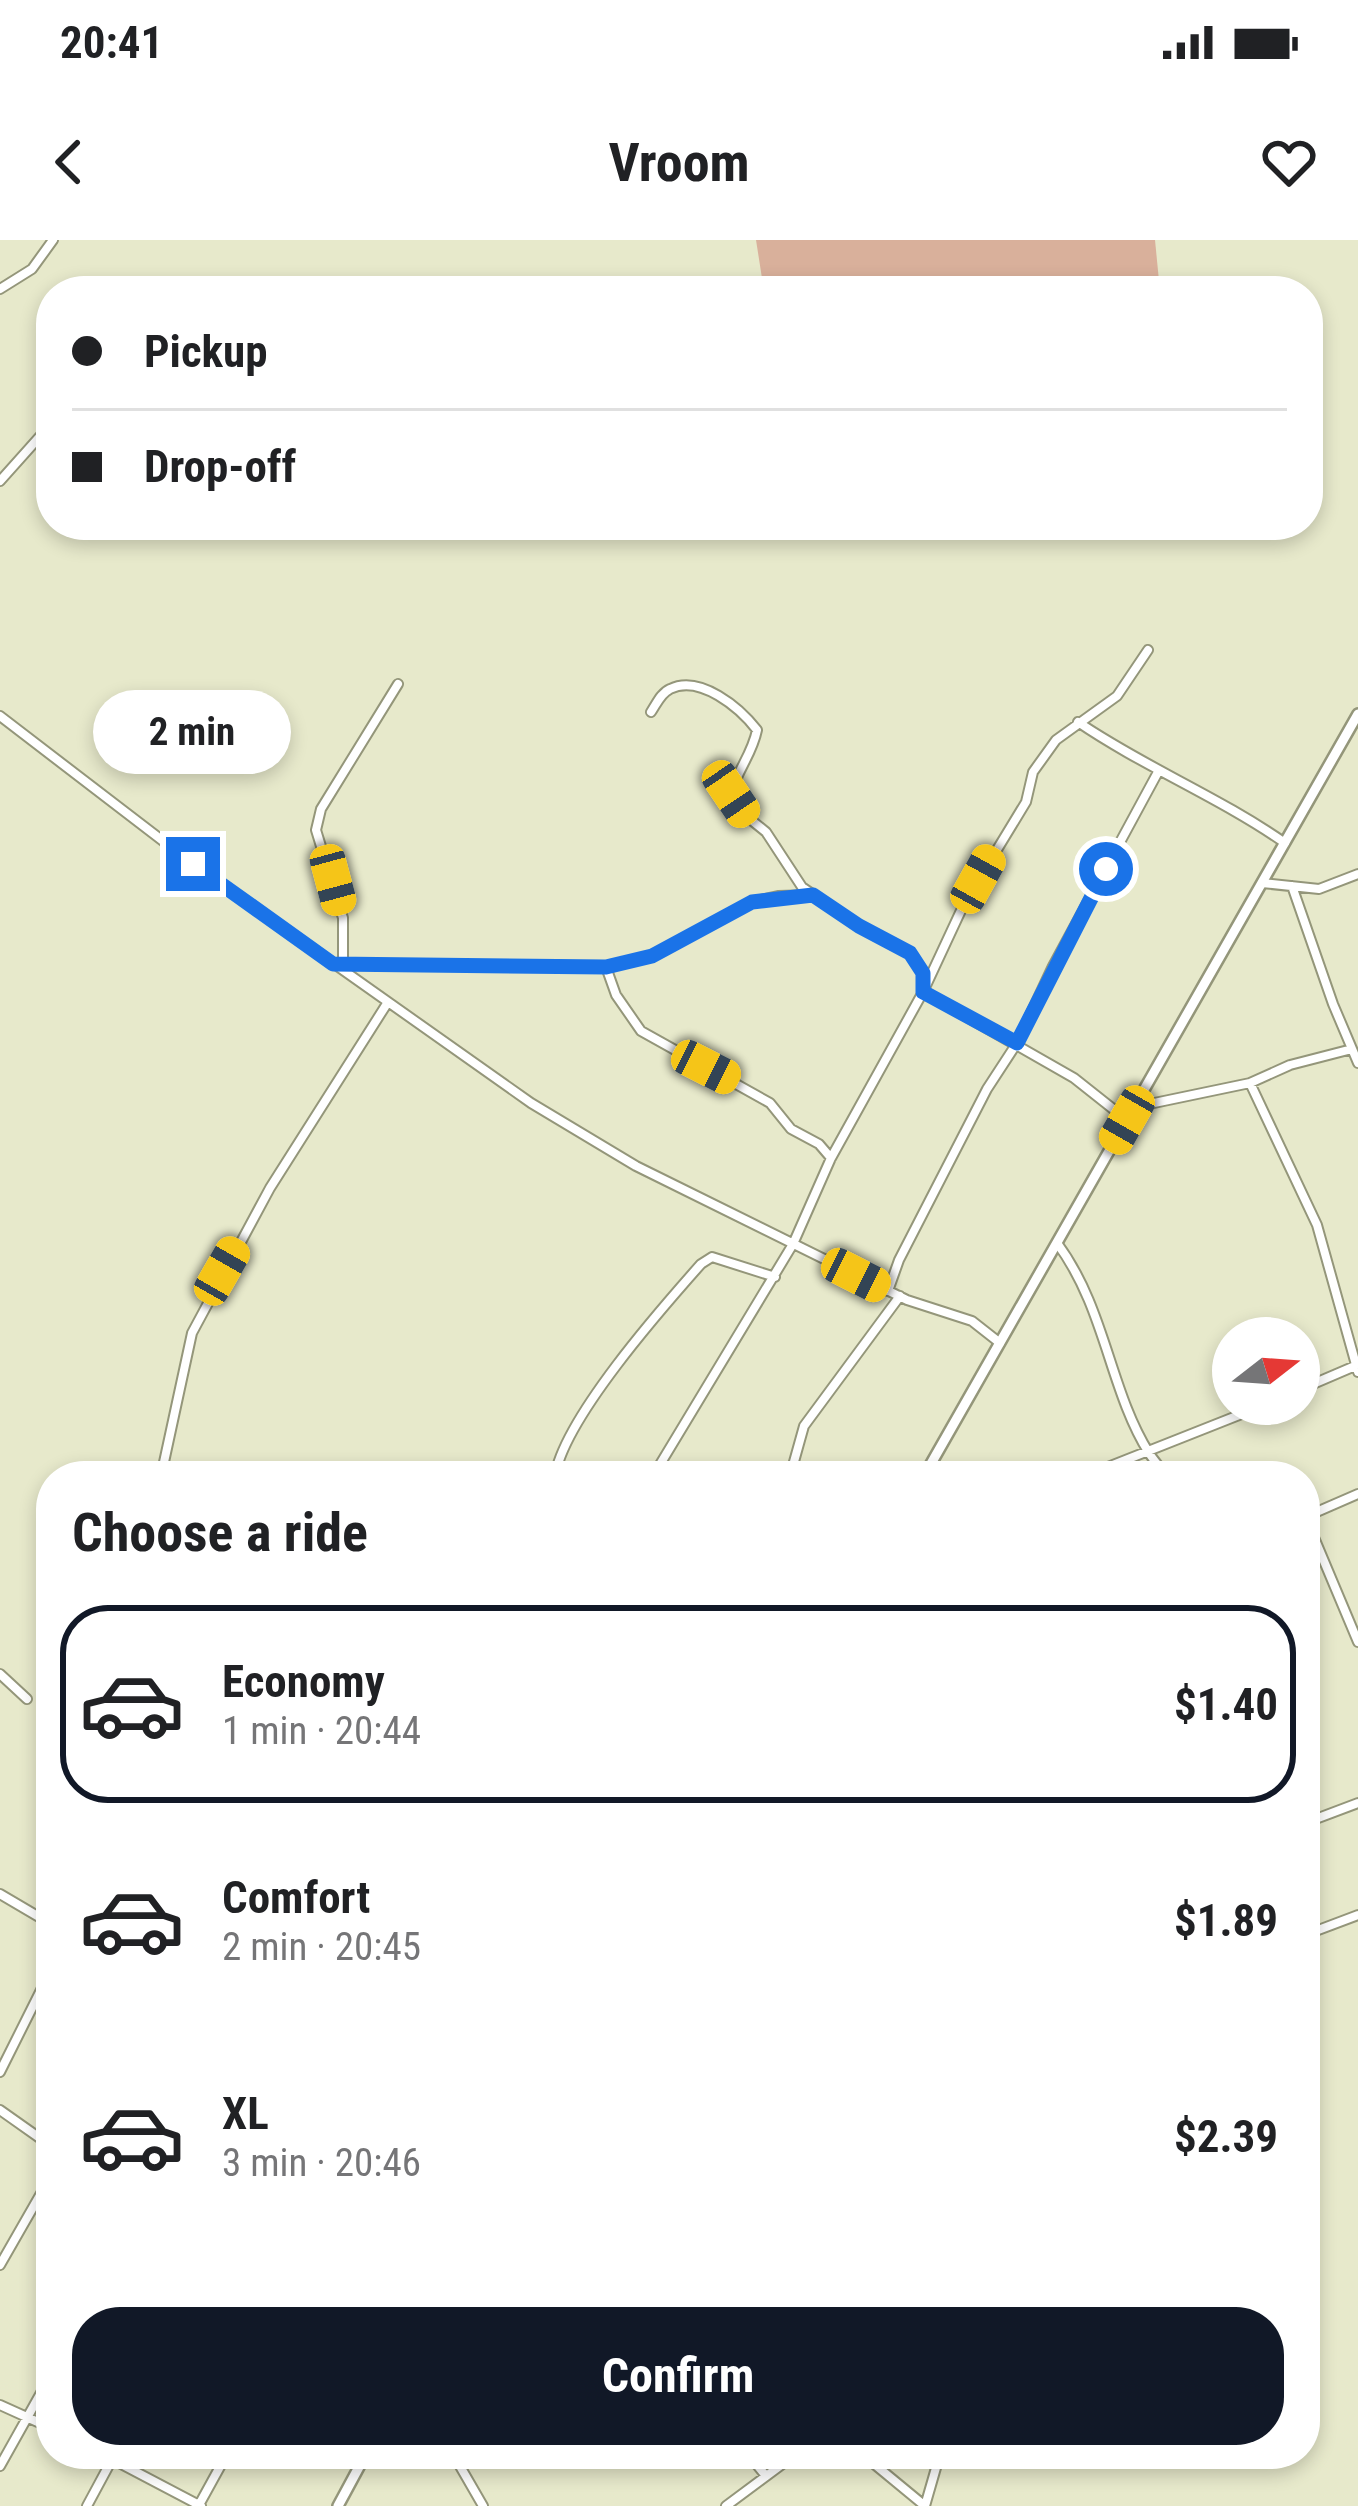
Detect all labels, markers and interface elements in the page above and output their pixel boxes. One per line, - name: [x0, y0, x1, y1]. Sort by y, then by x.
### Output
- text: 20:41: [60, 16, 163, 69]
- icon: back: [36, 129, 102, 195]
- icon: heart: [1256, 129, 1322, 195]
- text: Vroom: [608, 131, 750, 194]
- text: Pickup: [144, 325, 268, 378]
- text: Drop-off: [144, 440, 296, 493]
- callout: 2 min: [94, 690, 292, 774]
- text: 2 min: [149, 709, 235, 755]
- car: [696, 754, 766, 834]
- route end: [166, 837, 220, 891]
- car: [945, 839, 1011, 919]
- car: [306, 841, 360, 919]
- route start: [1079, 842, 1133, 896]
- car: [666, 1035, 746, 1099]
- car: [1093, 1080, 1161, 1160]
- car: [188, 1231, 256, 1311]
- car: [816, 1243, 896, 1307]
- north arrow: [1212, 1317, 1320, 1425]
- map controls: [1212, 1317, 1320, 1425]
- text: Choose a ride: [72, 1501, 368, 1564]
- icon: car: [78, 1650, 186, 1758]
- text: Economy: [222, 1655, 385, 1708]
- text: $1.40: [1174, 1678, 1278, 1731]
- text: 1 min · 20:44: [222, 1708, 421, 1754]
- icon: car: [78, 1866, 186, 1974]
- text: Comfort: [222, 1871, 370, 1924]
- text: $1.89: [1174, 1894, 1278, 1947]
- text: 2 min · 20:45: [222, 1924, 421, 1970]
- icon: car: [78, 2082, 186, 2190]
- text: XL: [222, 2087, 269, 2140]
- text: $2.39: [1174, 2110, 1278, 2163]
- text: 3 min · 20:46: [222, 2140, 421, 2186]
- button: Confirm: [72, 2307, 1284, 2445]

